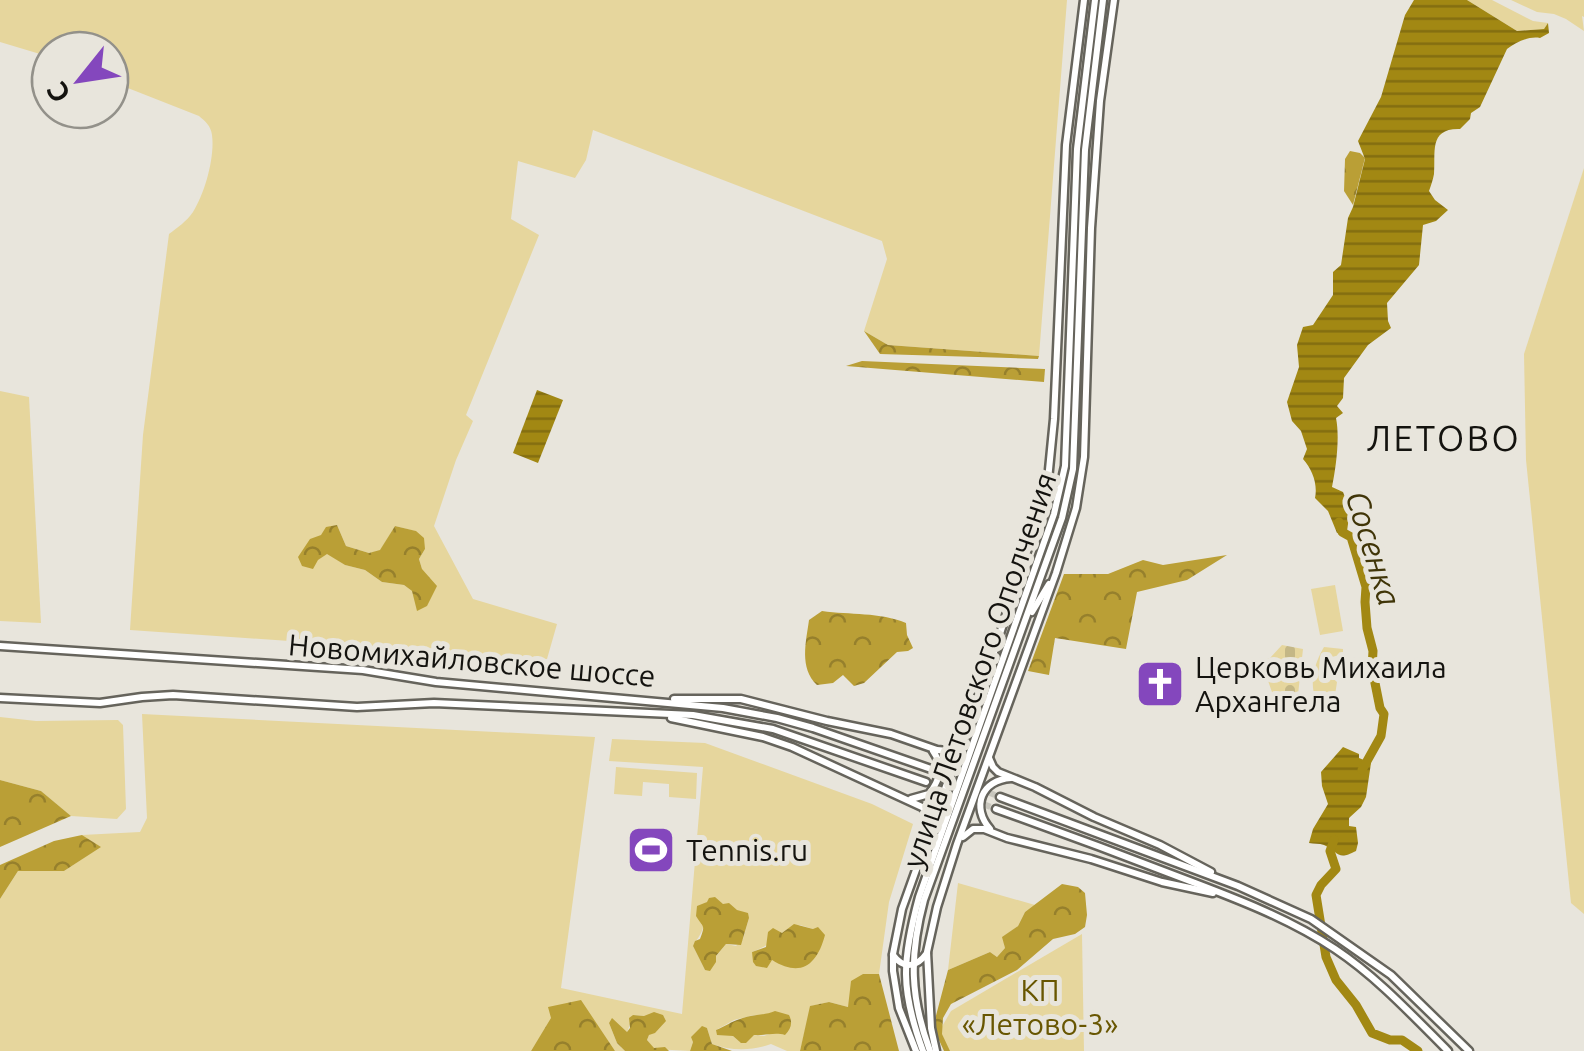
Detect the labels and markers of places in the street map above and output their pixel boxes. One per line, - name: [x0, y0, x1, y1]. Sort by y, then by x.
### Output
- place label: Церковь Михаила Архангела: [1195, 650, 1447, 718]
- church icon: Церковь Михаила Архангела: [1134, 658, 1186, 710]
- sports icon: Tennis.ru: [625, 824, 677, 876]
- place label: Tennis.ru: [686, 833, 808, 867]

